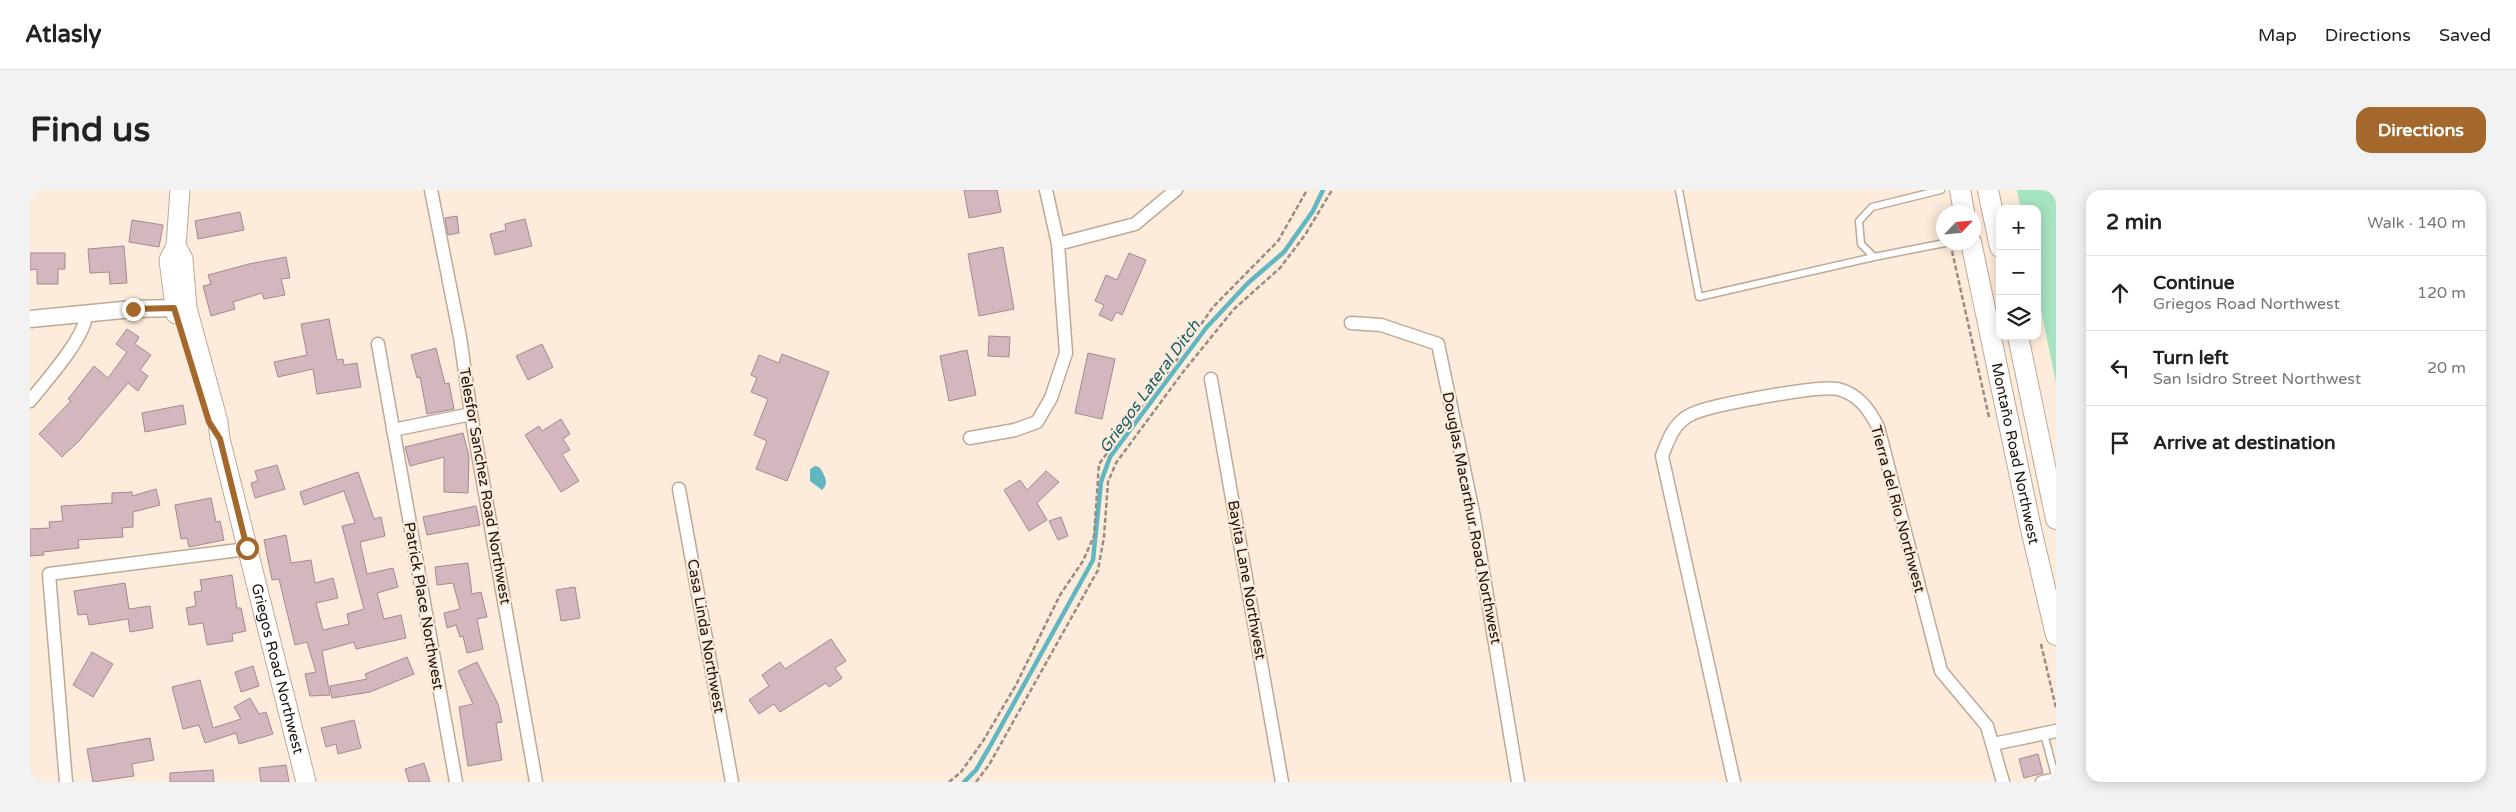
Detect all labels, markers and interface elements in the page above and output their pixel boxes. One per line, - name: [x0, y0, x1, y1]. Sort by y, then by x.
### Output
- text: Atlasly: [25, 20, 101, 49]
- text: Map: [2258, 24, 2297, 46]
- text: Directions: [2325, 24, 2411, 46]
- text: Saved: [2439, 24, 2491, 46]
- button: Directions: [2356, 107, 2486, 153]
- text: Find us: [30, 109, 150, 151]
- north arrow: [1936, 205, 1981, 250]
- map controls: [1996, 205, 2041, 340]
- button: +: [1996, 205, 2041, 250]
- text: 2 min: [2106, 210, 2162, 235]
- text: Walk · 140 m: [2367, 213, 2466, 233]
- button: −: [1996, 250, 2041, 295]
- text: Continue: [2153, 272, 2235, 294]
- icon: ahead: [2106, 279, 2134, 307]
- text: 120 m: [2417, 283, 2466, 303]
- text: Griegos Road Northwest: [2153, 294, 2340, 314]
- button: layers: [1996, 295, 2041, 340]
- route end: [122, 298, 145, 321]
- water label: Griegos Lateral Ditch: [1095, 315, 1205, 457]
- text: Turn left: [2153, 347, 2229, 369]
- icon: left: [2106, 354, 2134, 382]
- text: 20 m: [2427, 358, 2466, 378]
- street label: Montaño Road Northwest: [1987, 361, 2043, 546]
- street label: Telesfor Sanchez Road Northwest: [455, 366, 515, 606]
- text: San Isidro Street Northwest: [2153, 369, 2361, 389]
- street label: Douglas Macarthur Road Northwest: [1439, 390, 1505, 646]
- street label: Tierra del Rio Northwest: [1867, 423, 1929, 595]
- icon: arrive: [2106, 429, 2134, 457]
- text: Arrive at destination: [2153, 432, 2336, 454]
- street label: Bayita Lane Northwest: [1224, 499, 1270, 661]
- street label: Patrick Place Northwest: [400, 521, 448, 692]
- route start: [236, 537, 259, 560]
- street label: Casa Linda Northwest: [684, 557, 728, 715]
- street label: Griegos Road Northwest: [248, 581, 308, 756]

